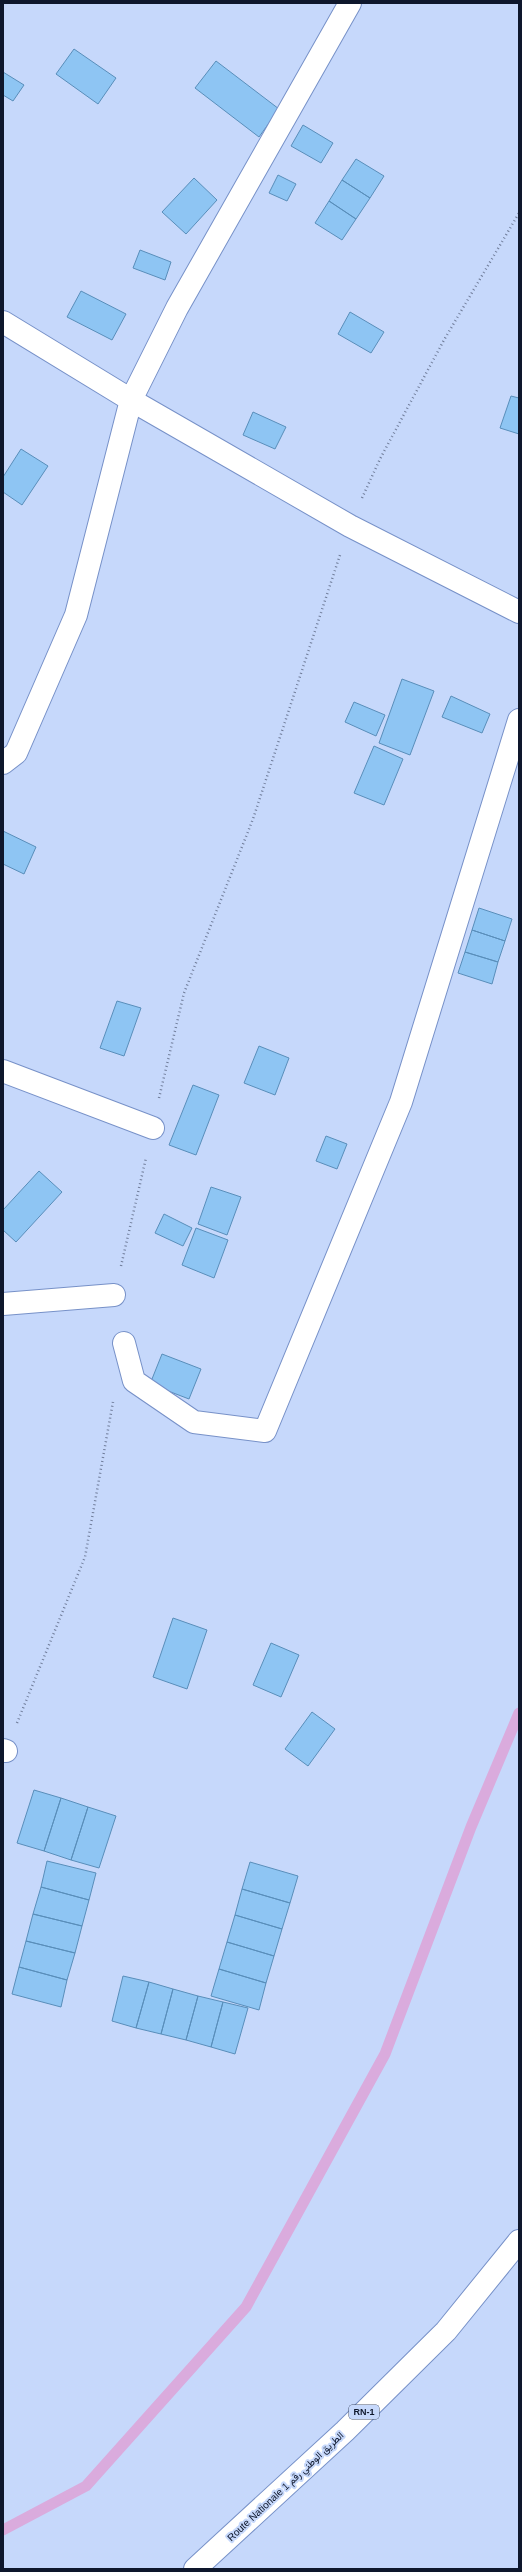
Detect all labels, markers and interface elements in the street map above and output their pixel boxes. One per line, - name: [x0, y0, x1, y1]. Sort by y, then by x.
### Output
- road number: RN-1: [349, 2405, 379, 2419]
- street label: Route Nationale الطريق الوطني رقم 1: [225, 2430, 348, 2545]

